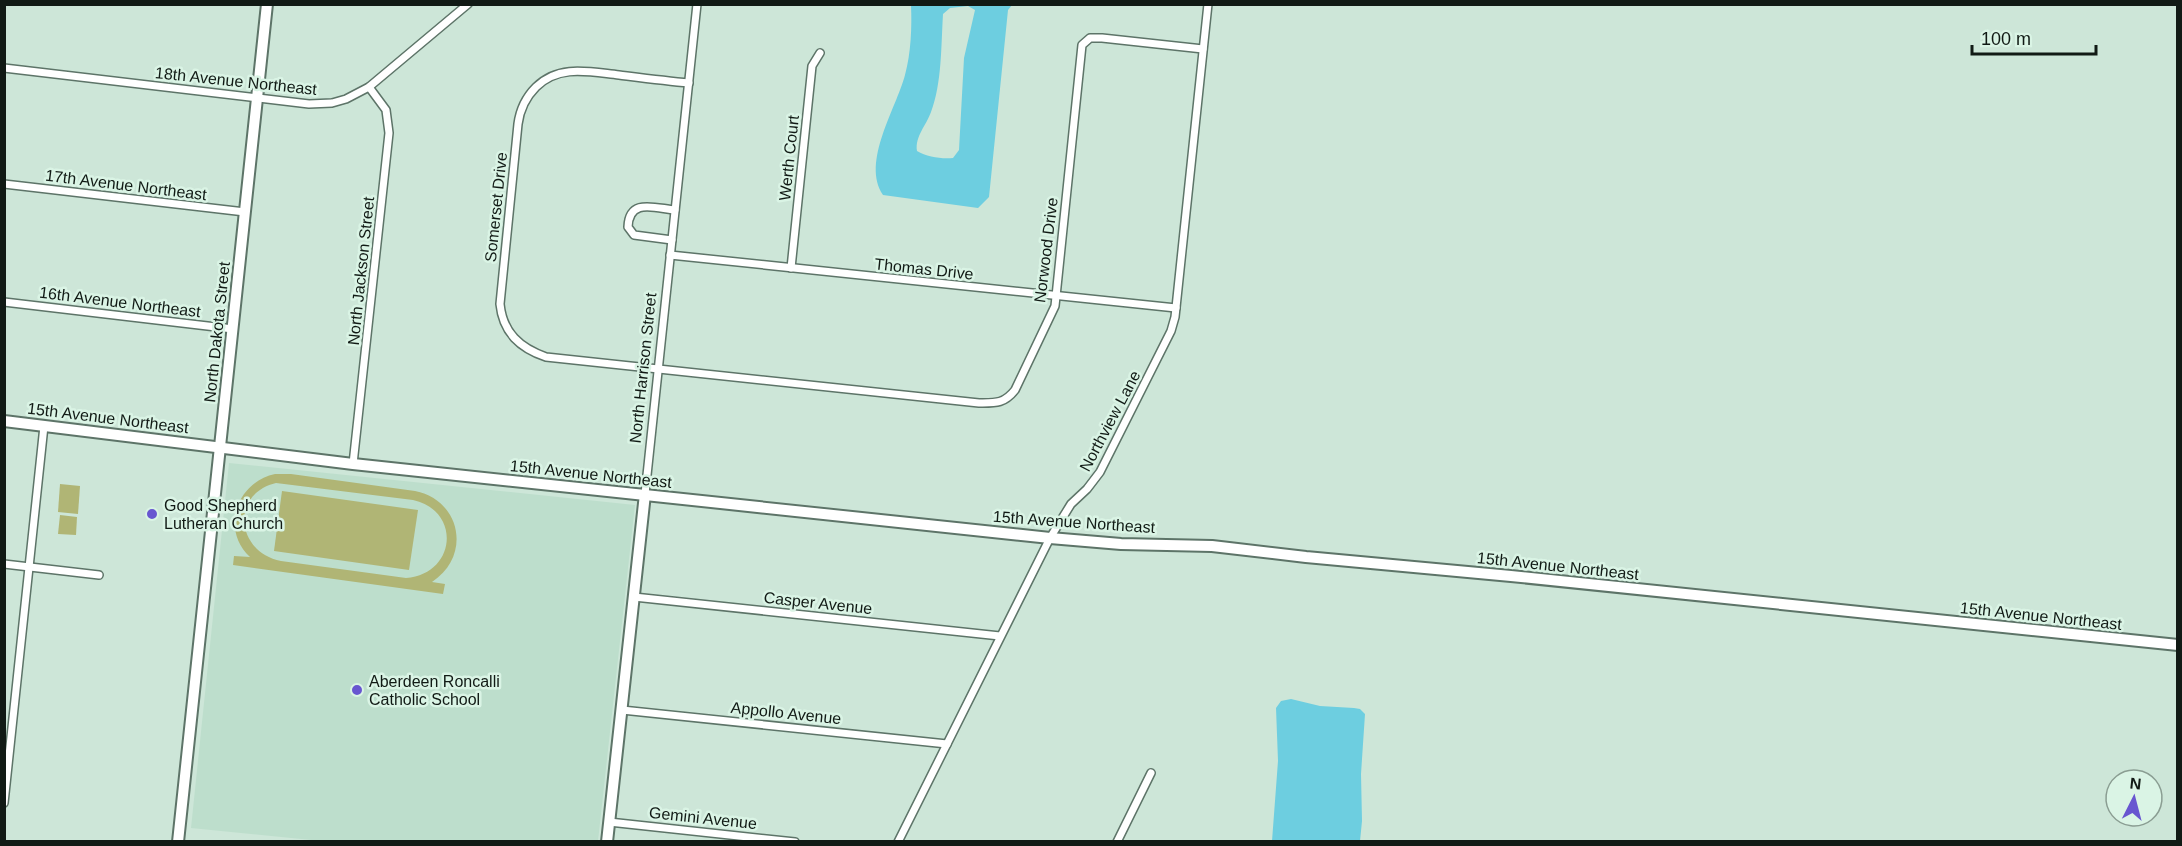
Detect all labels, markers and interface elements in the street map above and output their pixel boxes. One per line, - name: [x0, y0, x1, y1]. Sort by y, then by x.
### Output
- scale bar: [1972, 18, 2096, 56]
- text: 100 m: [1981, 29, 2031, 49]
- street label: 18th Avenue Northeast: [154, 64, 318, 98]
- street label: Werth Court: [776, 114, 802, 202]
- street label: Somerset Drive: [482, 151, 510, 263]
- street label: 17th Avenue Northeast: [44, 167, 208, 203]
- street label: North Jackson Street: [345, 195, 377, 346]
- street label: Norwood Drive: [1031, 196, 1061, 304]
- street label: Thomas Drive: [874, 255, 975, 283]
- street label: North Dakota Street: [201, 260, 233, 403]
- street label: 16th Avenue Northeast: [38, 284, 202, 320]
- street label: North Harrison Street: [627, 291, 659, 444]
- street label: Northview Lane: [1076, 368, 1144, 474]
- street label: 15th Avenue Northeast: [26, 400, 190, 436]
- street label: 15th Avenue Northeast: [509, 457, 673, 491]
- place label: Good Shepherd Lutheran Church: [164, 497, 283, 532]
- marker: Good Shepherd Lutheran Church: [145, 507, 159, 521]
- street label: 15th Avenue Northeast: [992, 508, 1156, 536]
- street label: 15th Avenue Northeast: [1476, 549, 1640, 583]
- street label: Casper Avenue: [763, 589, 873, 617]
- street label: 15th Avenue Northeast: [1959, 599, 2123, 633]
- place label: Aberdeen Roncalli Catholic School: [369, 673, 500, 708]
- marker: Aberdeen Roncalli Catholic School: [350, 683, 364, 697]
- street label: Appollo Avenue: [730, 699, 842, 727]
- north arrow: [2104, 768, 2164, 828]
- text: N: [2129, 775, 2142, 793]
- street label: Gemini Avenue: [648, 804, 758, 832]

